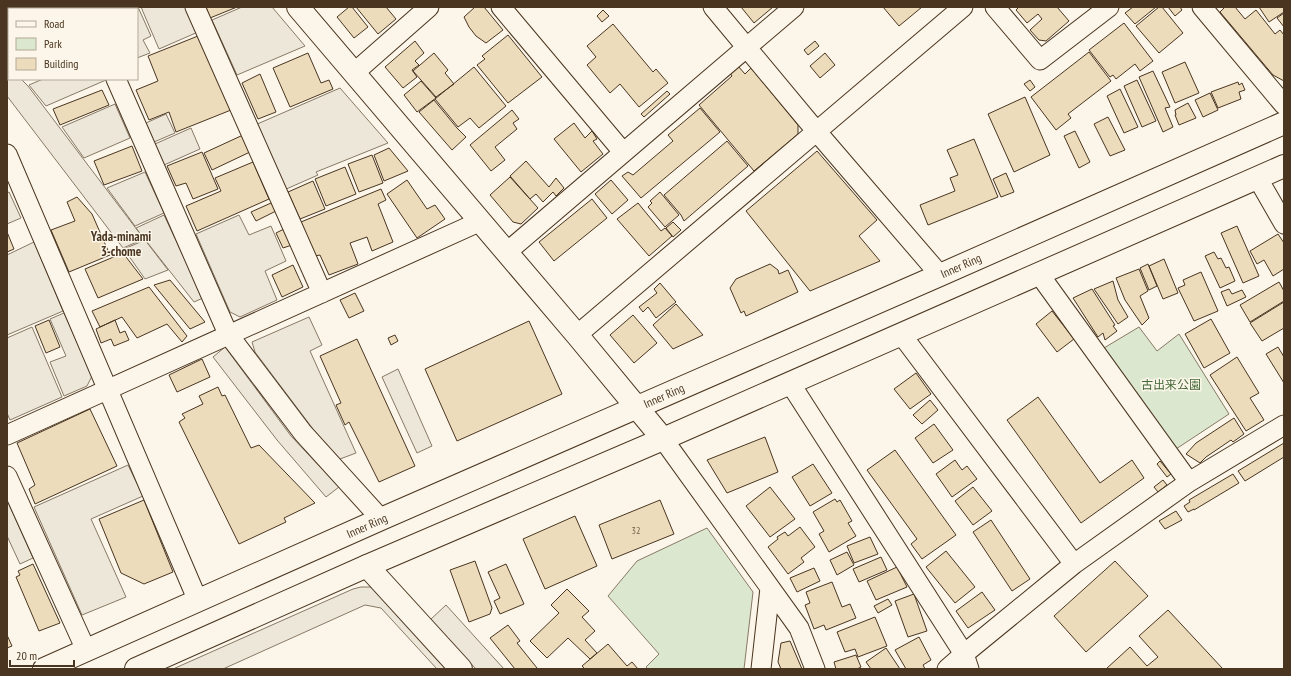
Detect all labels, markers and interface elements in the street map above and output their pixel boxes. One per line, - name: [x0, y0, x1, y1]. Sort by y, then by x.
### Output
- legend: [8, 8, 138, 80]
- text: Road: [44, 16, 64, 31]
- text: Park: [44, 36, 62, 51]
- text: Building: [44, 56, 79, 71]
- district label: Yada-minami 3-chome: [90, 228, 151, 260]
- street label: Inner Ring: [938, 250, 983, 281]
- park label: 古出来公園: [1141, 377, 1201, 392]
- street label: Inner Ring: [641, 380, 686, 411]
- street label: Inner Ring: [344, 510, 389, 541]
- house number: 32: [632, 524, 641, 537]
- scale bar: [10, 642, 74, 668]
- text: 20 m: [16, 648, 37, 663]

